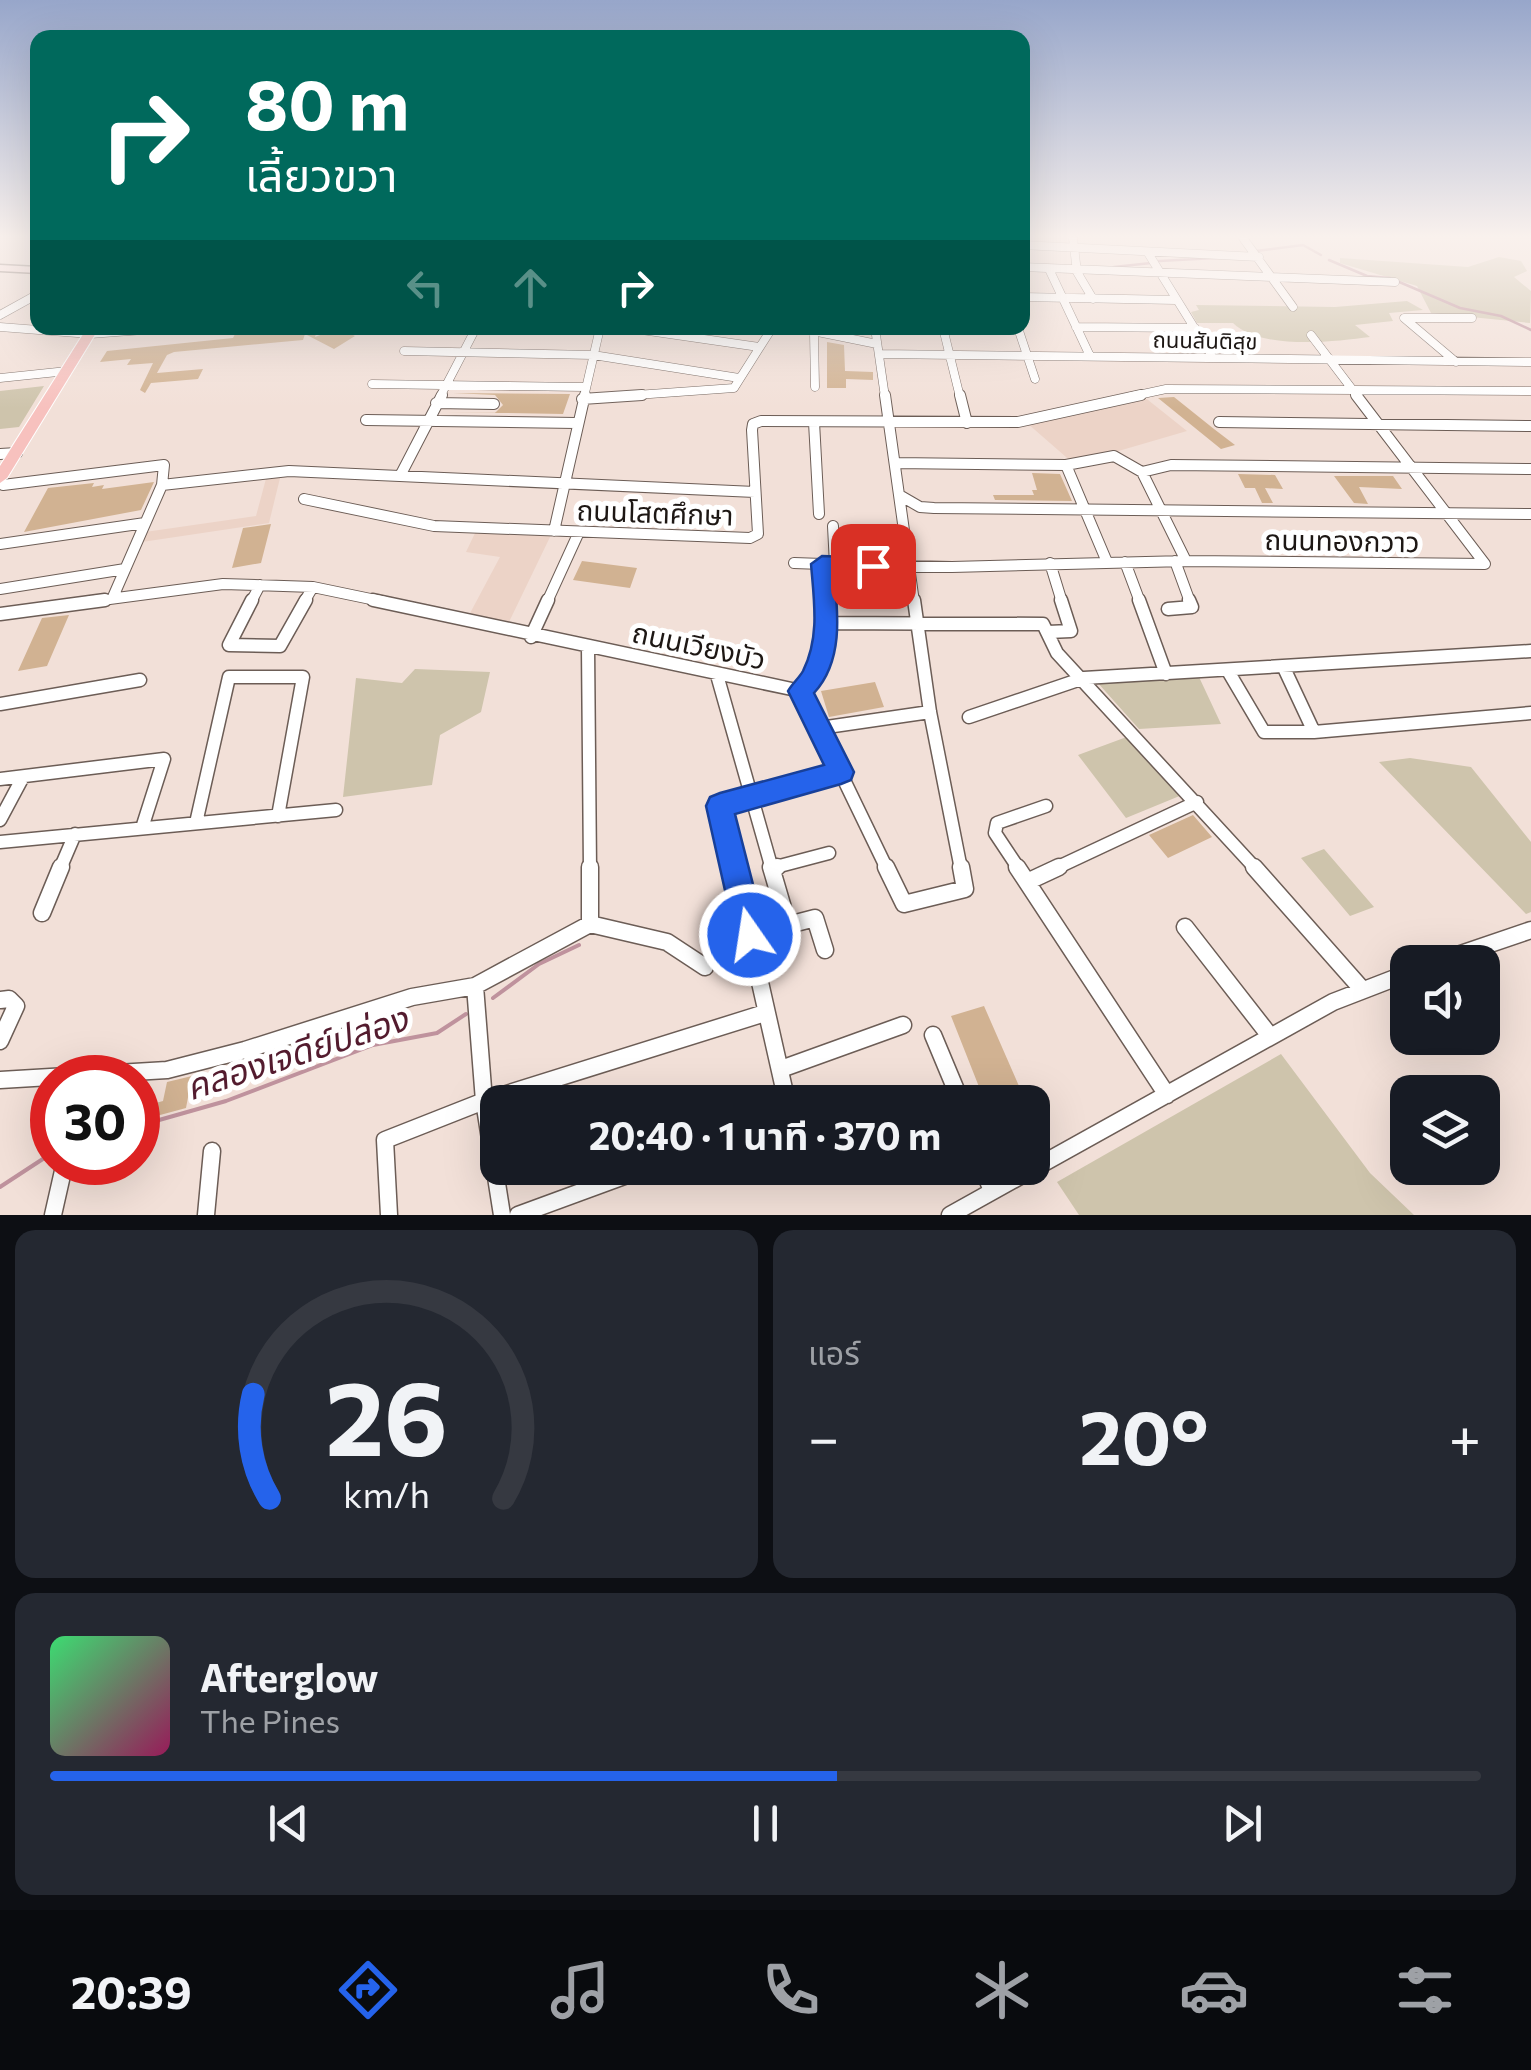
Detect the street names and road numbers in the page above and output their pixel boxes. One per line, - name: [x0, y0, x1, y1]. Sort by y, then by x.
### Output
- street label: ถนนสันติสุข: [1152, 326, 1258, 355]
- street label: ถนนโสตศึกษา: [576, 492, 734, 532]
- street label: ถนนทองกวาว: [1264, 522, 1420, 558]
- street label: ถนนเวียงบัว: [629, 614, 769, 676]

